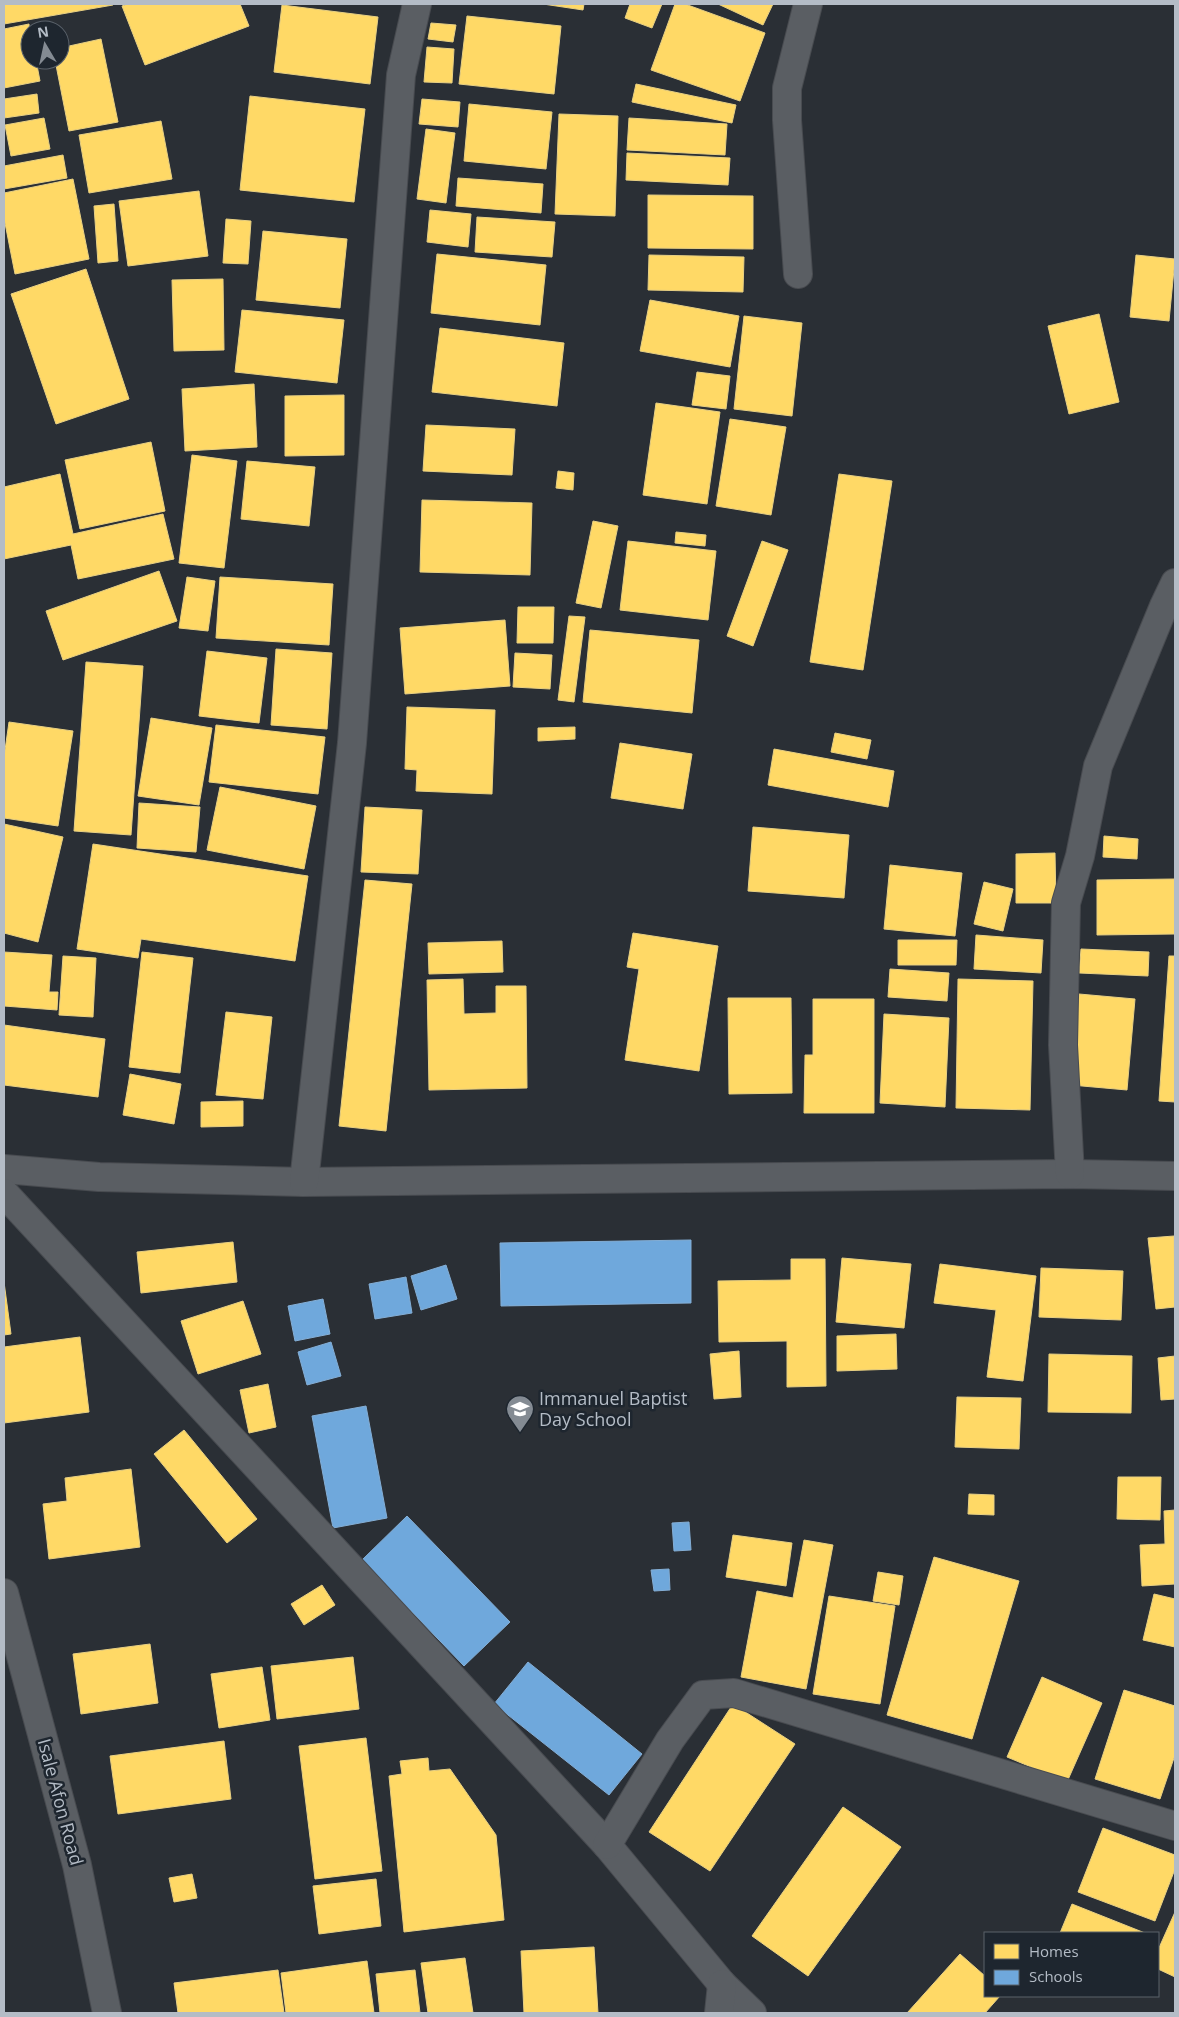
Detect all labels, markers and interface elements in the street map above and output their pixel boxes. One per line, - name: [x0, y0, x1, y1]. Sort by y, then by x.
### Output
- north arrow: [20, 20, 70, 70]
- text: N: [36, 21, 50, 42]
- place label: Immanuel Baptist Day School: [539, 1386, 687, 1431]
- school or university icon: Immanuel Baptist Day School: [505, 1394, 535, 1433]
- street label: Isale Afon Road: [33, 1736, 89, 1868]
- legend: [984, 1932, 1159, 1997]
- text: Homes: [1029, 1941, 1079, 1961]
- text: Schools: [1029, 1966, 1083, 1986]

